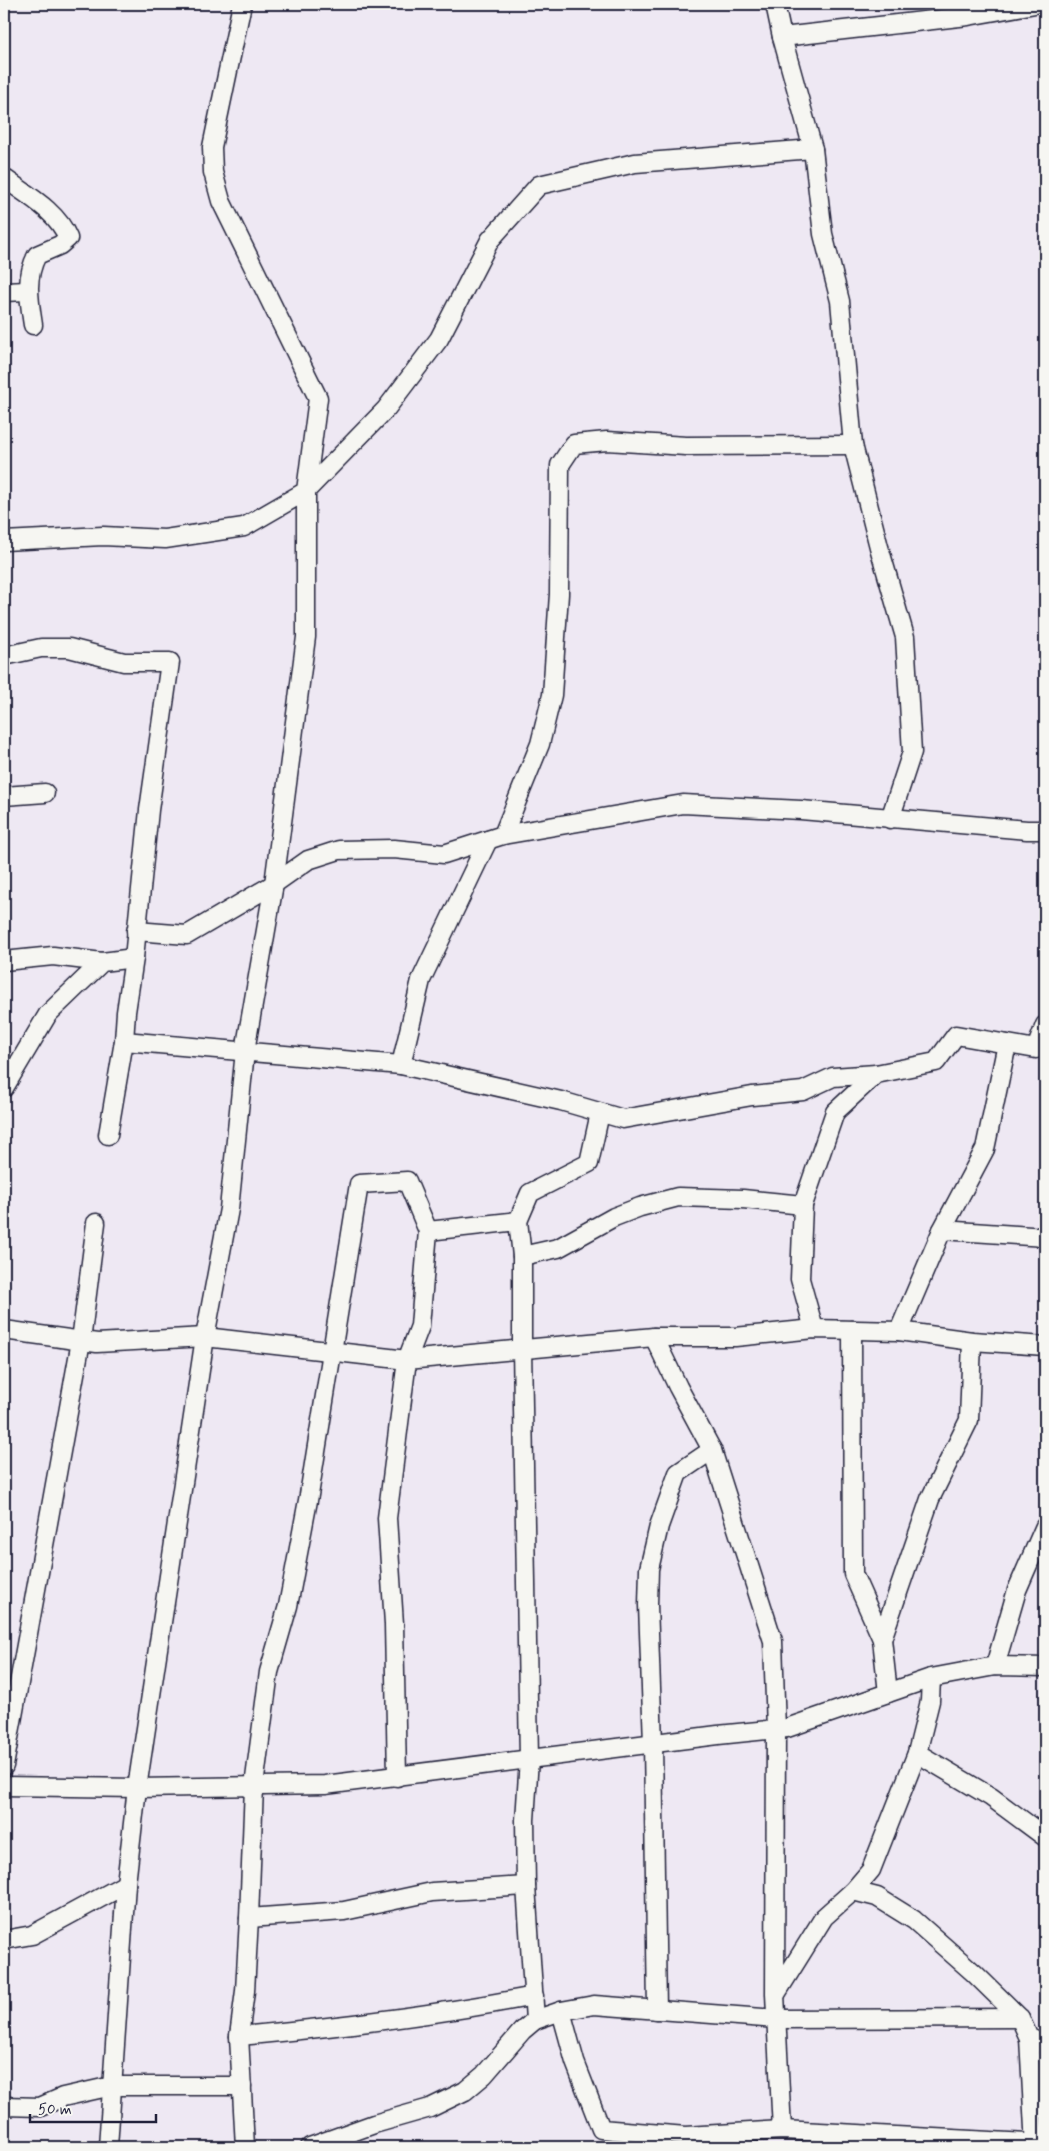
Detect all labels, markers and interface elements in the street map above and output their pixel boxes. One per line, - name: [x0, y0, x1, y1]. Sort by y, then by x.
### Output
- scale bar: [30, 2091, 156, 2123]
- text: 50 m: [38, 2100, 72, 2120]

